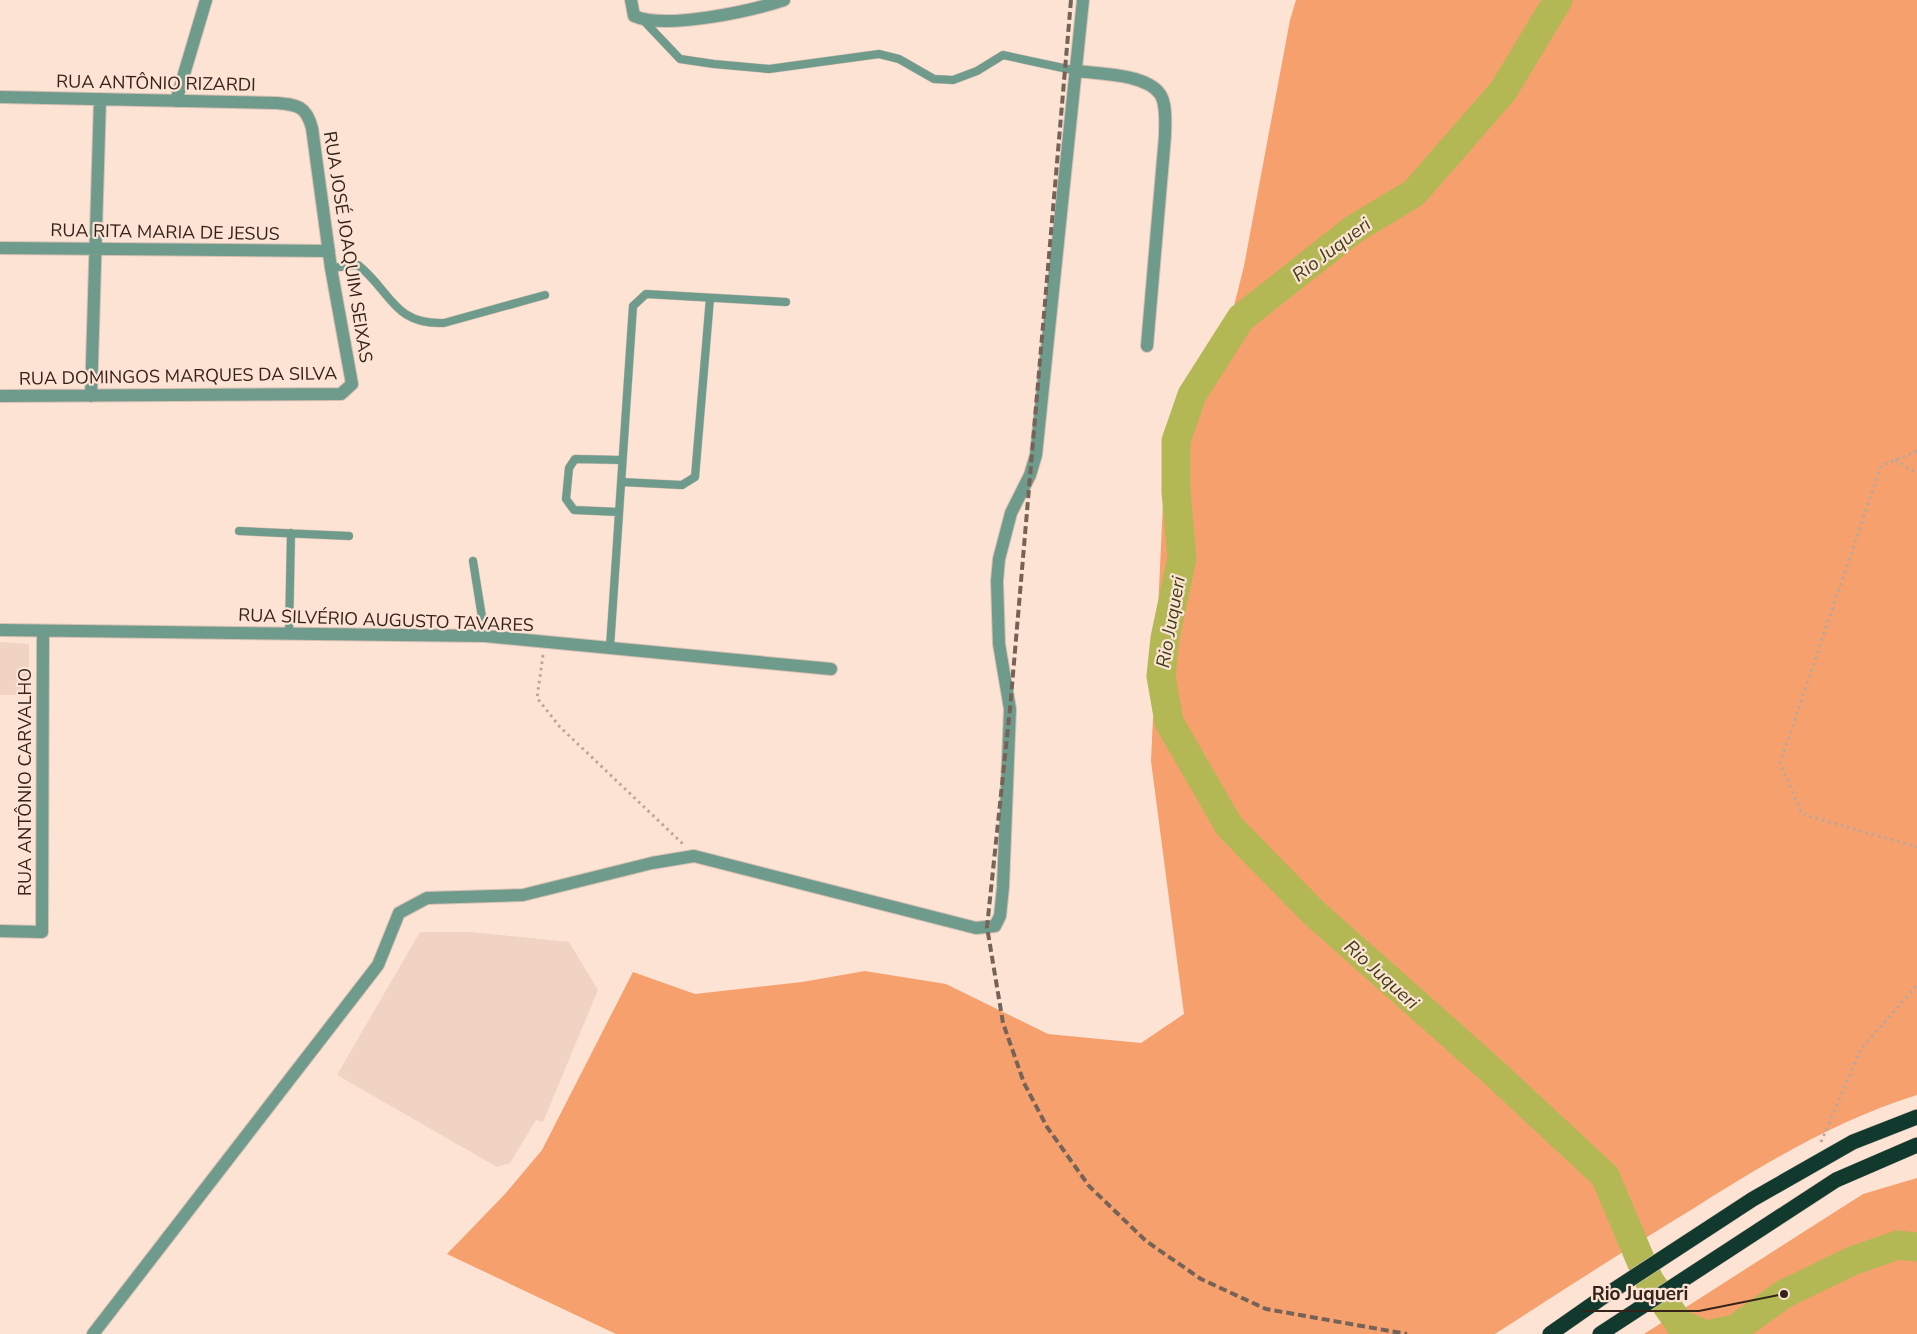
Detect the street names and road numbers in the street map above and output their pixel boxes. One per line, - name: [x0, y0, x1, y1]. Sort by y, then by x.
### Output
- street label: RUA ANTÔNIO RIZARDI: [56, 69, 256, 97]
- street label: RUA JOSÉ JOAQUIM SEIXAS: [318, 130, 378, 364]
- street label: RUA RITA MARIA DE JESUS: [50, 218, 280, 246]
- street label: RUA DOMINGOS MARQUES DA SILVA: [19, 361, 337, 391]
- street label: RUA SILVÉRIO AUGUSTO TAVARES: [238, 603, 534, 637]
- street label: RUA ANTÔNIO CARVALHO: [13, 668, 37, 896]

